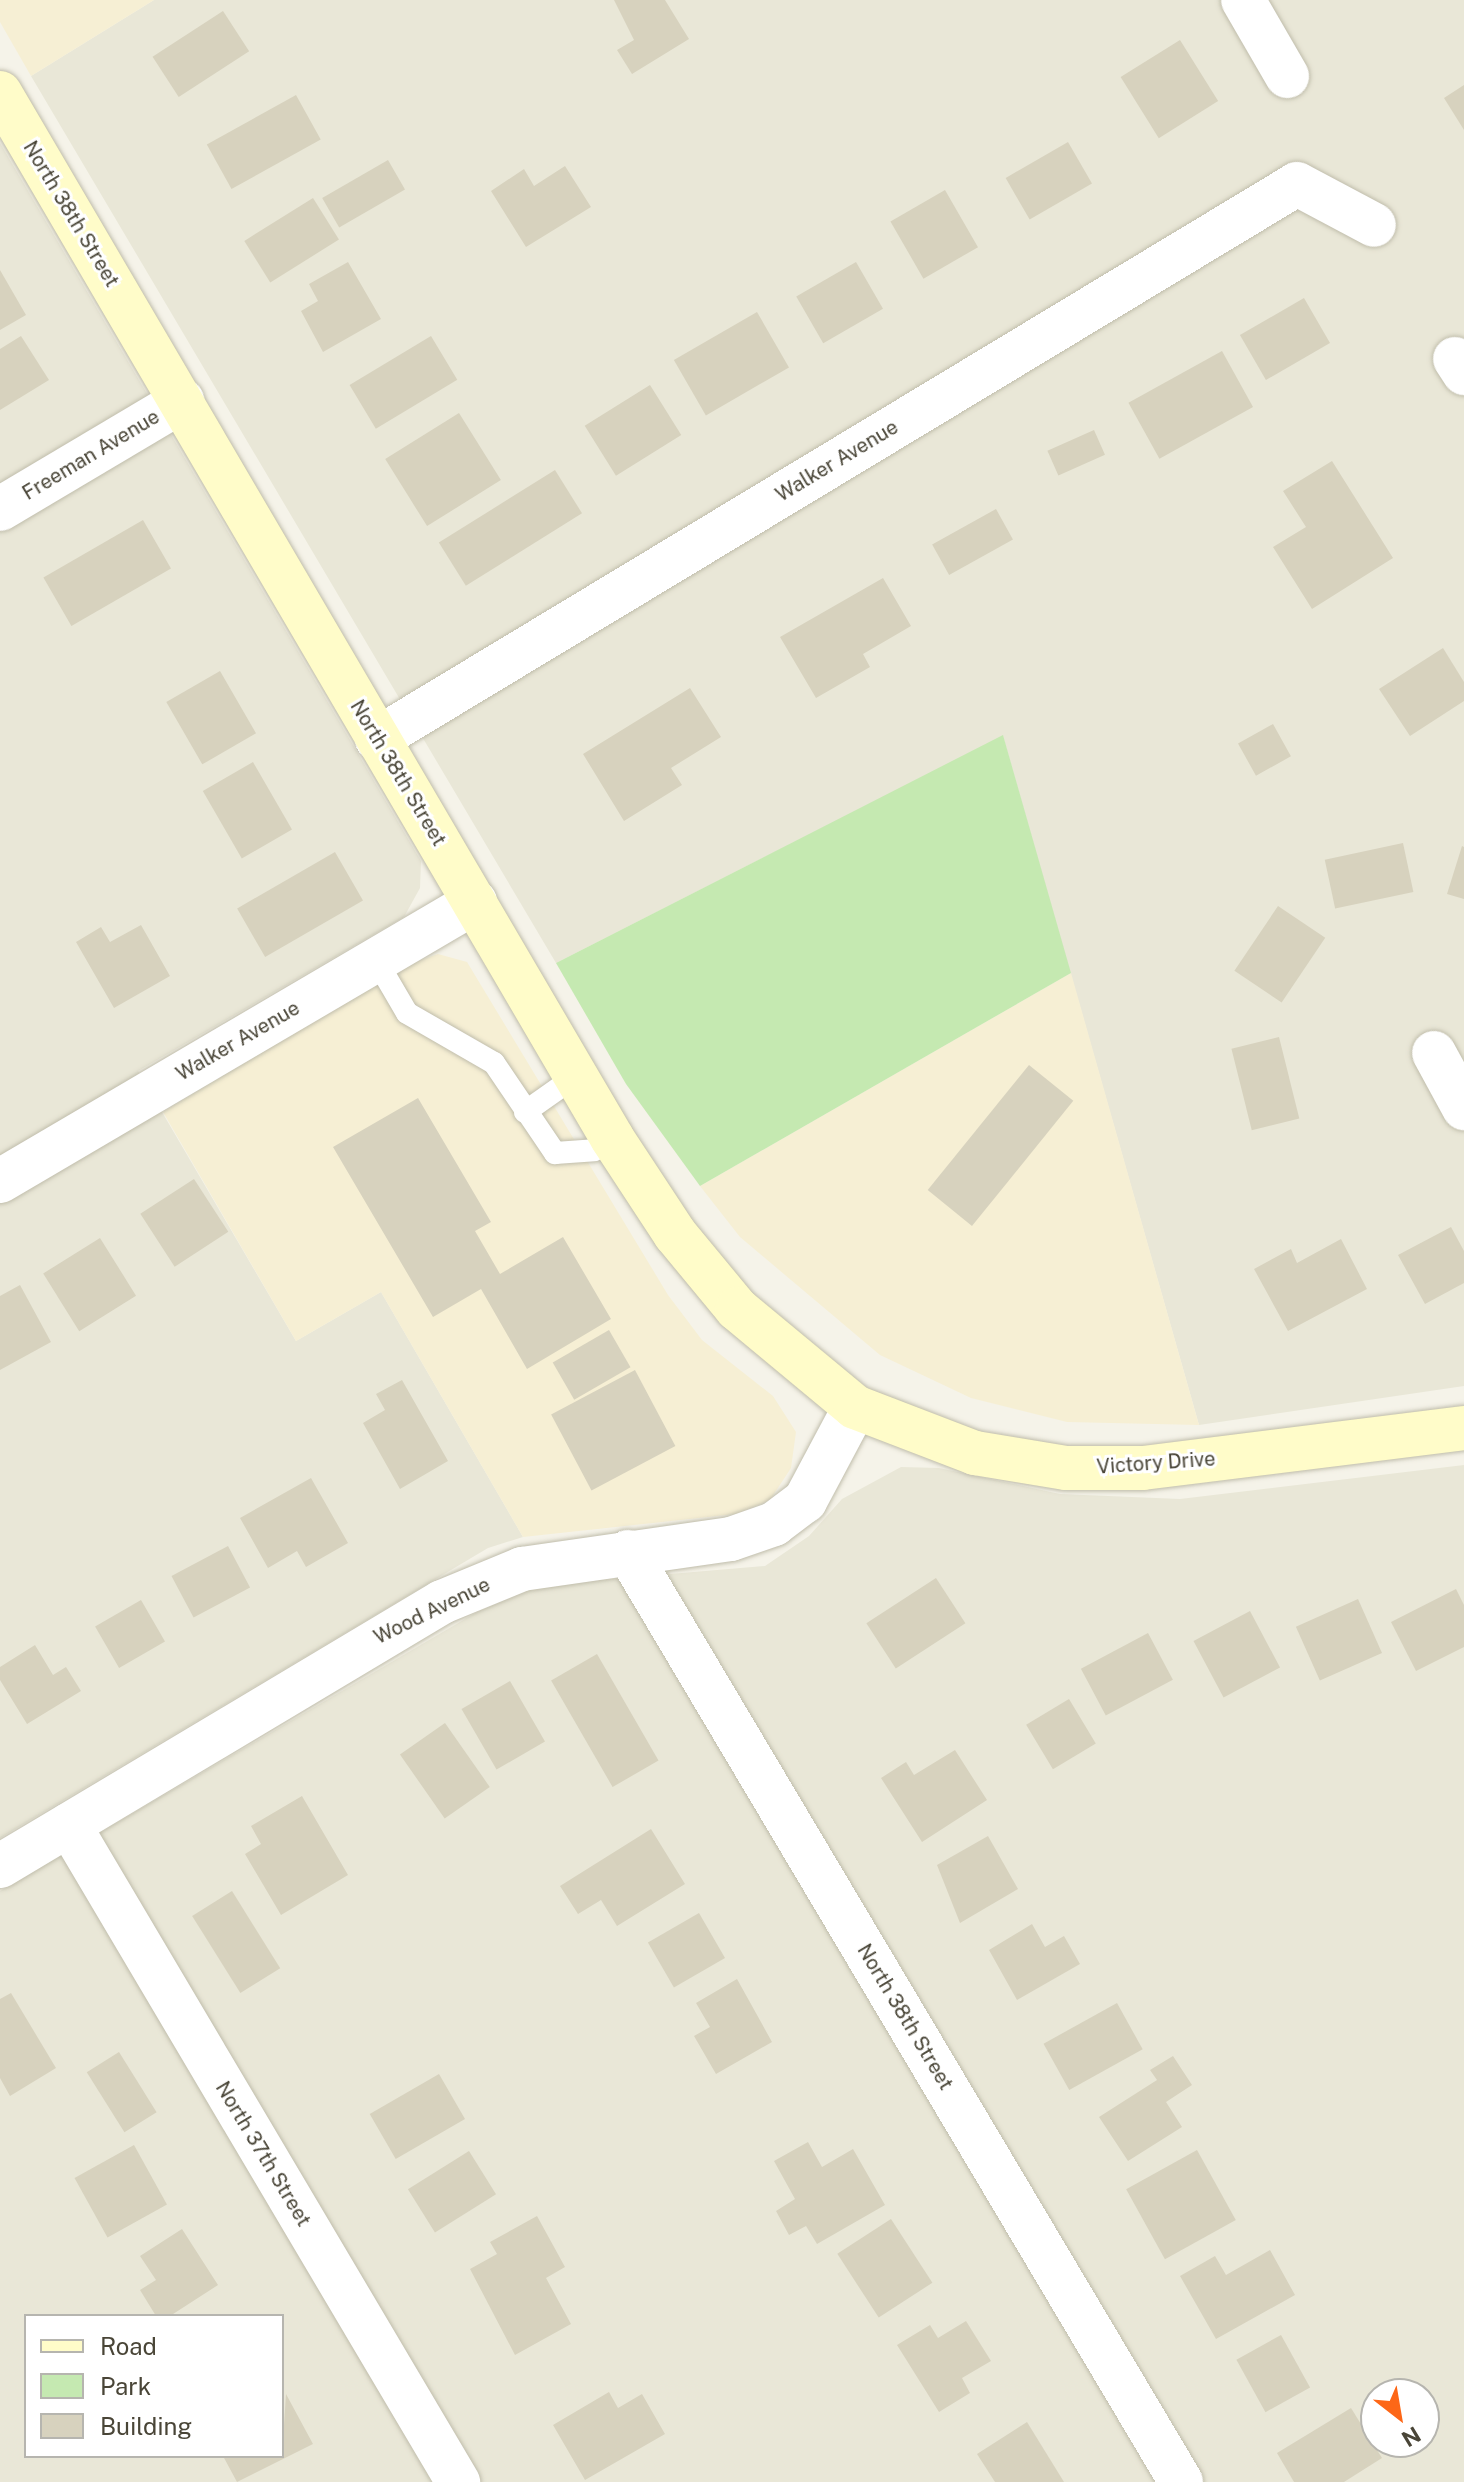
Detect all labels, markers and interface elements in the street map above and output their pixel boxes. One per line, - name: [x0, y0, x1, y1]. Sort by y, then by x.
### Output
- street label: North 38th Street: [18, 137, 124, 291]
- street label: Freeman Avenue: [18, 405, 164, 505]
- street label: Walker Avenue: [771, 415, 903, 507]
- street label: North 38th Street: [345, 696, 451, 850]
- street label: Walker Avenue: [172, 996, 304, 1086]
- street label: Victory Drive: [1096, 1447, 1216, 1479]
- street label: Wood Avenue: [370, 1573, 494, 1649]
- street label: North 38th Street: [852, 1940, 958, 2094]
- street label: North 37th Street: [210, 2077, 316, 2231]
- legend: [24, 2314, 284, 2458]
- text: Road: [100, 2332, 157, 2360]
- text: Park: [100, 2372, 151, 2400]
- north arrow: [1360, 2378, 1440, 2458]
- text: Building: [100, 2412, 192, 2440]
- text: N: [1397, 2421, 1425, 2452]

